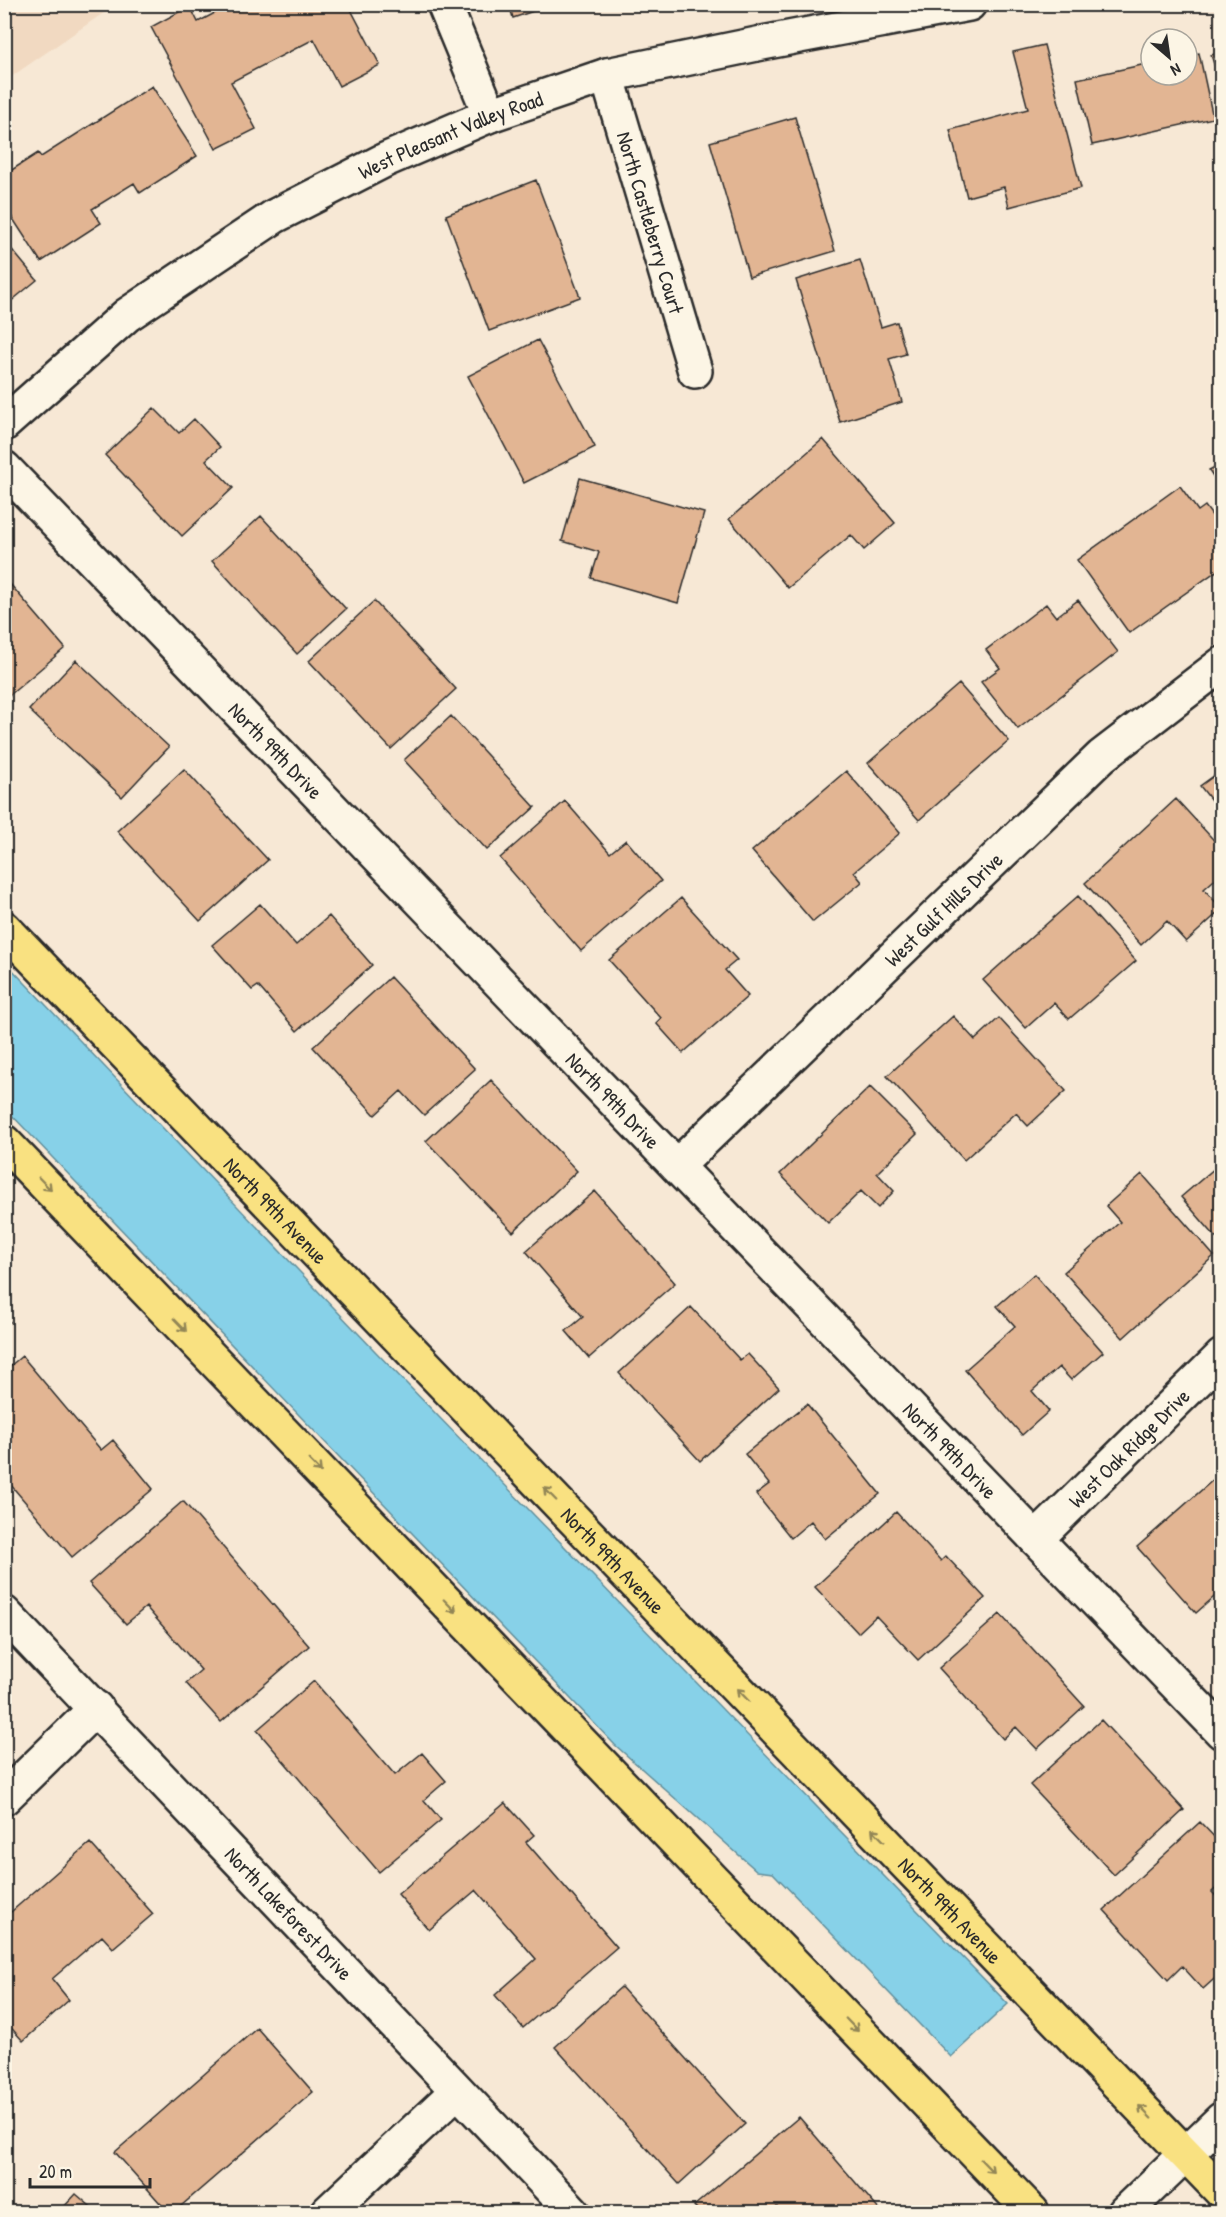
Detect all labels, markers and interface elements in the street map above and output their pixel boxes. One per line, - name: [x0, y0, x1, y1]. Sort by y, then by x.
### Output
- north arrow: [1139, 27, 1199, 87]
- text: N: [1167, 58, 1185, 82]
- street label: West Pleasant Valley Road: [353, 84, 546, 186]
- street label: North Castleberry Court: [610, 128, 692, 318]
- street label: North 99th Drive: [222, 695, 330, 805]
- street label: West Gulf Hills Drive: [878, 845, 1009, 973]
- street label: North 99th Drive: [560, 1045, 667, 1155]
- street label: North 99th Avenue: [218, 1150, 334, 1270]
- one-way arrow: [38, 1177, 52, 1192]
- one-way arrow: [173, 1318, 187, 1333]
- street label: West Oak Ridge Drive: [1062, 1382, 1196, 1514]
- street label: North 99th Drive: [897, 1395, 1004, 1505]
- one-way arrow: [308, 1458, 322, 1473]
- one-way arrow: [543, 1487, 557, 1502]
- street label: North 99th Avenue: [555, 1500, 672, 1620]
- one-way arrow: [443, 1599, 457, 1614]
- one-way arrow: [736, 1688, 750, 1703]
- one-way arrow: [871, 1828, 886, 1843]
- street label: North Lakeforest Drive: [219, 1840, 360, 1986]
- street label: North 99th Avenue: [892, 1850, 1009, 1970]
- one-way arrow: [845, 2018, 860, 2033]
- one-way arrow: [1138, 2105, 1152, 2120]
- scale bar: [30, 2151, 150, 2189]
- one-way arrow: [980, 2158, 994, 2173]
- text: 20 m: [39, 2159, 72, 2184]

